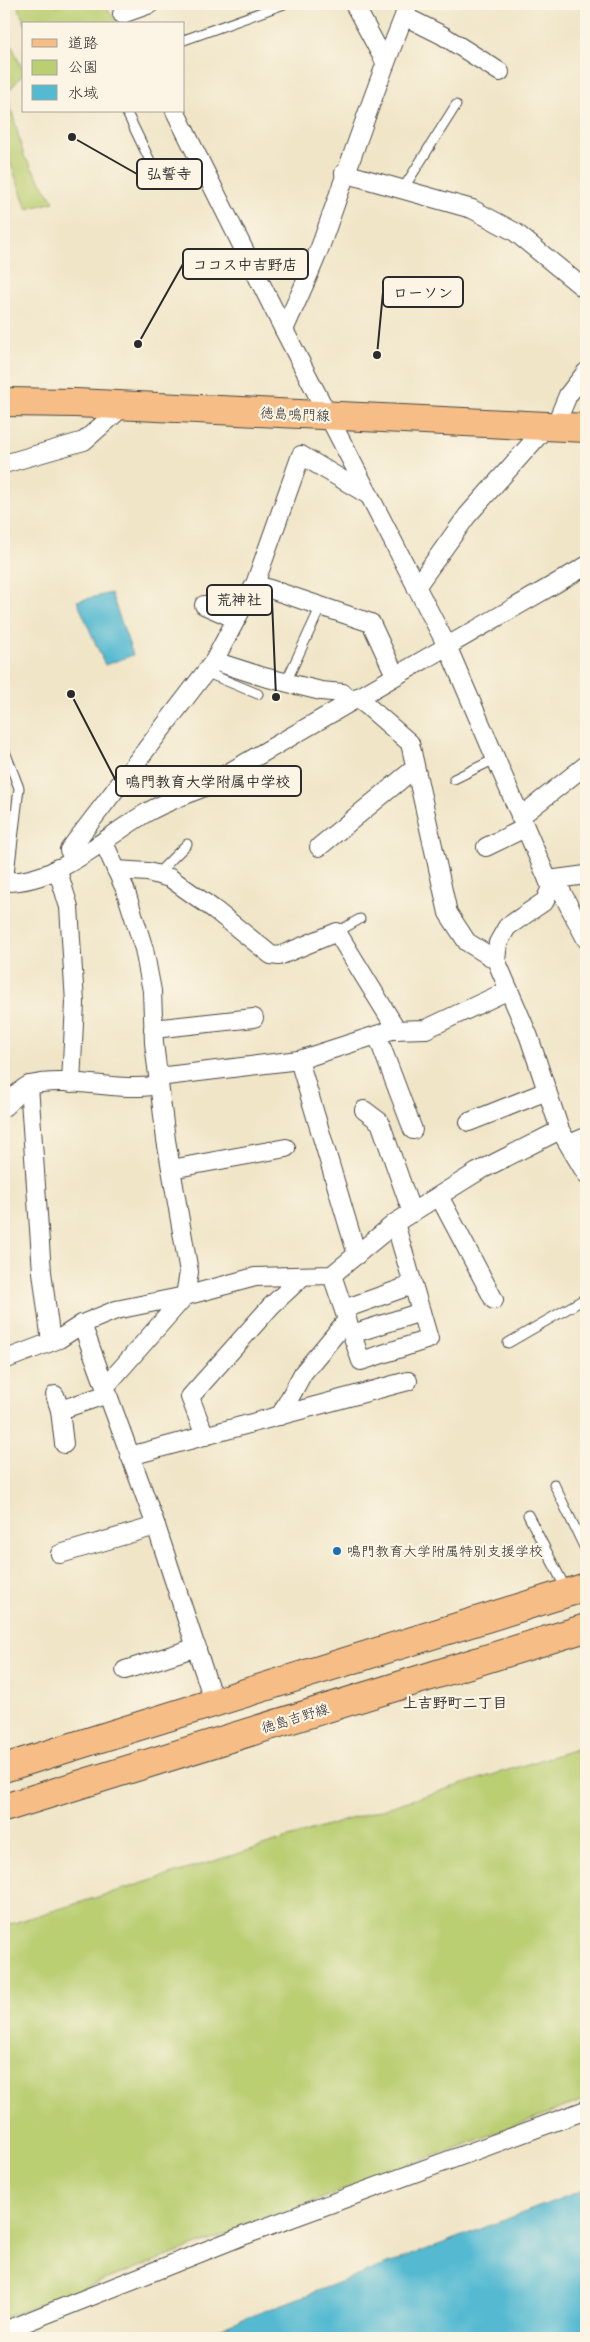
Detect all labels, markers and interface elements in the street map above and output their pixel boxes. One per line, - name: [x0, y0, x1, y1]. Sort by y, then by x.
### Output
- legend: [22, 22, 185, 112]
- text: 道路: [68, 32, 98, 52]
- text: 公園: [68, 56, 98, 76]
- text: 水域: [68, 82, 98, 102]
- callout: 弘誓寺: [137, 159, 202, 189]
- text: 弘誓寺: [146, 163, 192, 183]
- callout: ココス中吉野店: [183, 249, 308, 279]
- text: ココス中吉野店: [192, 254, 298, 274]
- callout: ローソン: [383, 277, 463, 307]
- text: ローソン: [393, 282, 453, 302]
- street label: 徳島鳴門線: [260, 402, 330, 425]
- callout: 荒神社: [207, 585, 272, 615]
- text: 荒神社: [216, 589, 262, 609]
- callout: 鳴門教育大学附属中学校: [116, 766, 301, 796]
- text: 鳴門教育大学附属中学校: [125, 771, 291, 791]
- place label: 鳴門教育大学附属特別支援学校: [347, 1541, 543, 1560]
- marker: 鳴門教育大学附属特別支援学校: [331, 1545, 343, 1557]
- district label: 上吉野町二丁目: [402, 1692, 508, 1712]
- street label: 徳島吉野線: [259, 1698, 331, 1737]

